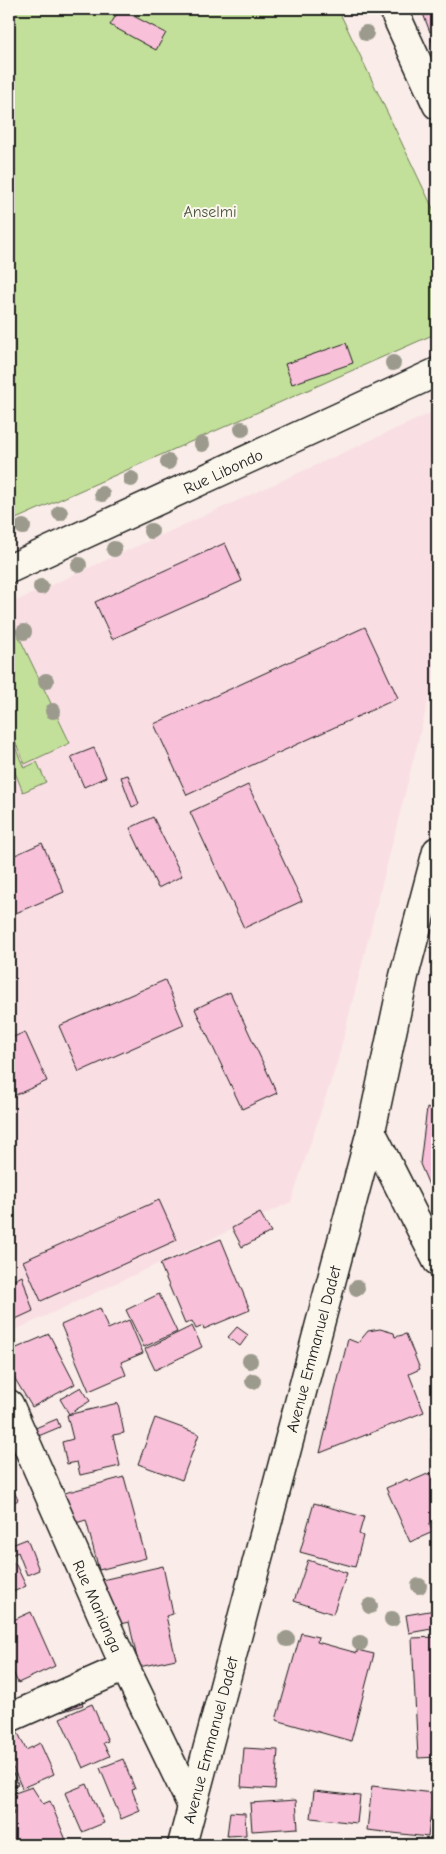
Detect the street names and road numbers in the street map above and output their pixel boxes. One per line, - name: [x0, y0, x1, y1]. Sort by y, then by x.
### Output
- street label: Rue Libondo: [181, 446, 266, 498]
- street label: Avenue Emmanuel Dadet: [283, 1264, 345, 1435]
- street label: Rue Manianga: [69, 1557, 125, 1655]
- street label: Avenue Emmanuel Dadet: [180, 1655, 242, 1826]

